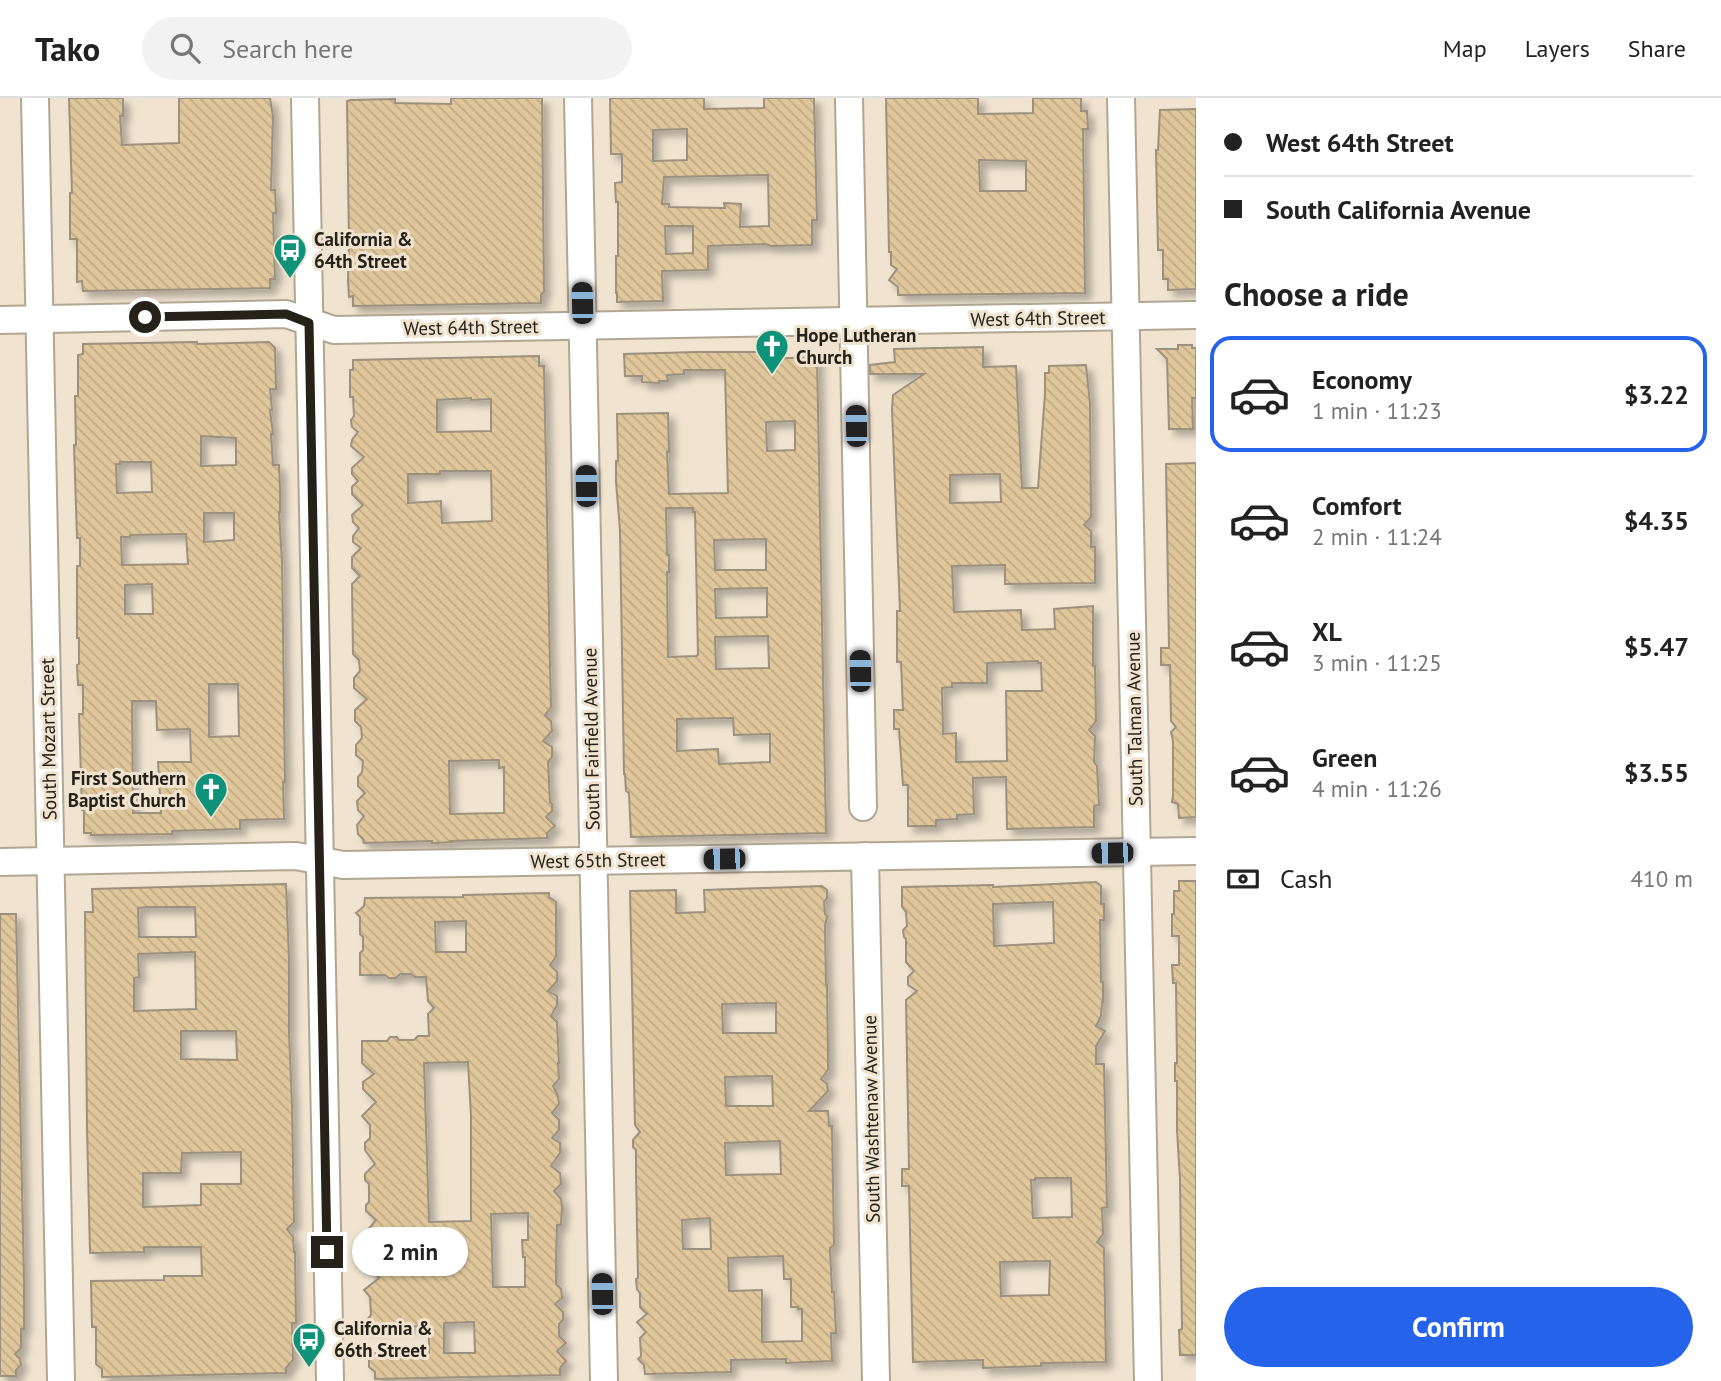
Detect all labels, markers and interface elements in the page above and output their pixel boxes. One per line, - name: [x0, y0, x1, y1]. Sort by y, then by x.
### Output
- search box: [142, 17, 632, 80]
- text: Tako: [35, 27, 100, 70]
- icon: search: [166, 29, 204, 67]
- text: Search here: [222, 32, 353, 65]
- text: Map: [1443, 33, 1487, 64]
- text: Layers: [1525, 33, 1590, 64]
- text: Share: [1628, 33, 1686, 64]
- text: West 64th Street: [1266, 126, 1454, 159]
- text: South California Avenue: [1266, 193, 1531, 226]
- place label: California & 64th Street: [314, 227, 413, 273]
- bus stop icon: California & 64th Street: [271, 231, 309, 280]
- text: Choose a ride: [1224, 273, 1409, 315]
- car: [572, 282, 593, 324]
- route start: [129, 301, 161, 333]
- street label: West 64th Street: [970, 305, 1106, 331]
- street label: West 64th Street: [403, 314, 539, 340]
- place label: Hope Lutheran Church: [796, 323, 916, 369]
- church icon: Hope Lutheran Church: [753, 327, 791, 376]
- icon: car: [1228, 363, 1291, 426]
- text: Economy: [1312, 363, 1412, 396]
- text: $3.22: [1624, 378, 1689, 411]
- text: 1 min · 11:23: [1312, 396, 1442, 425]
- car: [846, 405, 867, 447]
- car: [576, 465, 597, 507]
- icon: car: [1228, 489, 1291, 552]
- text: Comfort: [1312, 489, 1402, 522]
- text: $4.35: [1624, 504, 1689, 537]
- text: 2 min · 11:24: [1312, 522, 1442, 551]
- icon: car: [1228, 615, 1291, 678]
- text: XL: [1312, 615, 1342, 648]
- text: $5.47: [1624, 630, 1689, 663]
- street label: South Talman Avenue: [1120, 632, 1148, 806]
- street label: South Fairfield Avenue: [577, 647, 605, 831]
- text: 3 min · 11:25: [1312, 648, 1442, 677]
- car: [850, 650, 871, 692]
- street label: South Mozart Street: [35, 657, 61, 820]
- icon: car: [1228, 741, 1291, 804]
- text: Green: [1312, 741, 1377, 774]
- text: $3.55: [1624, 756, 1689, 789]
- place label: First Southern Baptist Church: [68, 766, 186, 812]
- church icon: First Southern Baptist Church: [192, 770, 230, 819]
- text: 4 min · 11:26: [1312, 774, 1442, 803]
- car: [1091, 842, 1134, 864]
- street label: West 65th Street: [530, 847, 666, 873]
- car: [703, 848, 746, 870]
- icon: cash: [1224, 860, 1262, 898]
- text: Cash: [1280, 862, 1332, 895]
- text: 410 m: [1631, 864, 1693, 893]
- street label: South Washtenaw Avenue: [857, 1015, 885, 1223]
- callout: 2 min: [352, 1228, 467, 1276]
- route end: [311, 1236, 343, 1268]
- text: 2 min: [382, 1237, 438, 1266]
- car: [592, 1273, 613, 1315]
- button: Confirm: [1224, 1287, 1693, 1367]
- place label: California & 66th Street: [334, 1316, 433, 1362]
- bus stop icon: California & 66th Street: [290, 1320, 328, 1369]

